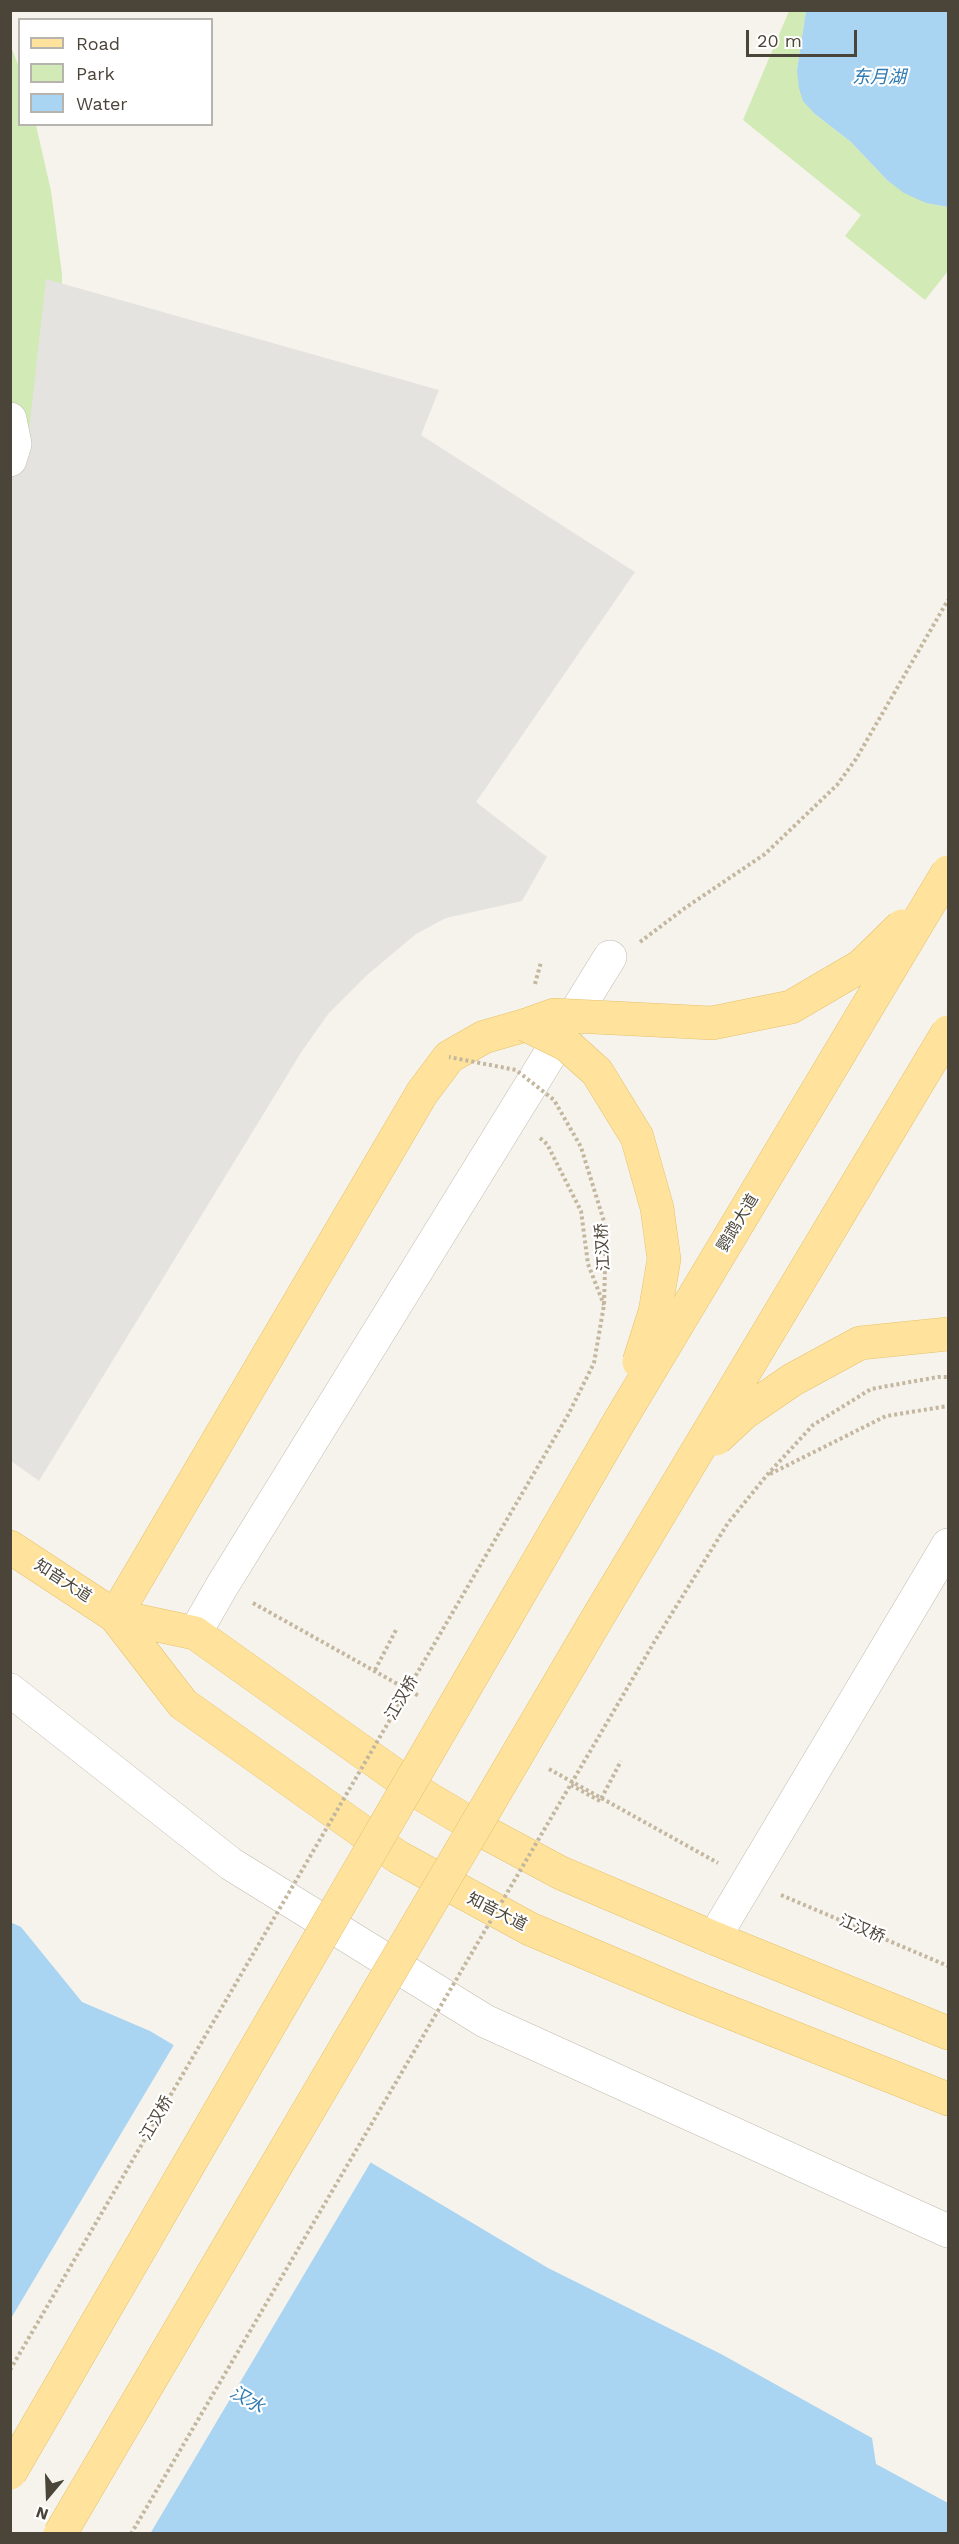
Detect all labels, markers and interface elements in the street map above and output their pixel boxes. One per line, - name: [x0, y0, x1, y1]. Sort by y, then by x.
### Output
- legend: [18, 18, 213, 126]
- scale bar: [749, 18, 860, 56]
- text: 20 m: [757, 30, 802, 51]
- text: Road: [76, 33, 120, 54]
- text: Park: [76, 63, 115, 84]
- water label: 东月湖: [852, 67, 906, 89]
- text: Water: [76, 93, 128, 114]
- street label: 鹦鹉大道: [713, 1191, 763, 1255]
- street label: 江汉桥: [592, 1223, 614, 1271]
- street label: 知音大道: [31, 1556, 95, 1606]
- street label: 江汉桥: [382, 1672, 422, 1724]
- street label: 知音大道: [464, 1889, 530, 1935]
- street label: 江汉桥: [836, 1911, 888, 1947]
- street label: 江汉桥: [137, 2092, 177, 2144]
- water label: 汉水: [226, 2382, 268, 2418]
- north arrow: [18, 2466, 78, 2526]
- text: N: [33, 2503, 51, 2524]

